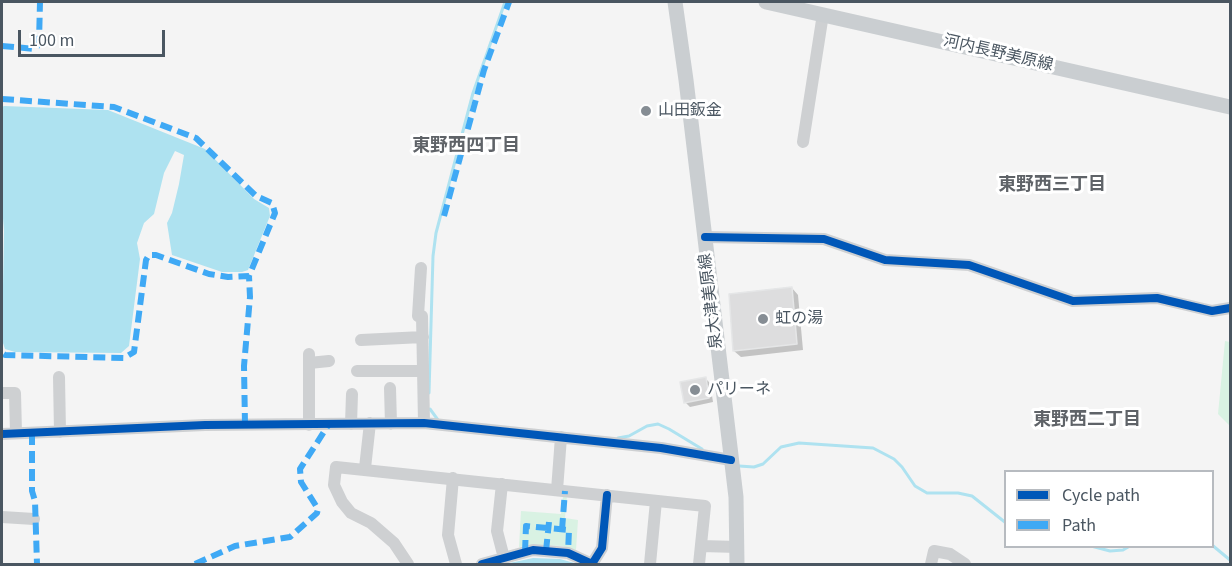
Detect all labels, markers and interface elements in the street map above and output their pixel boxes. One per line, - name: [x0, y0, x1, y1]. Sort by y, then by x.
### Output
- scale bar: [21, 18, 168, 56]
- text: 100 m: [29, 28, 74, 53]
- street label: 河内長野美原線: [941, 32, 1055, 76]
- place label: 山田鈑金: [658, 101, 722, 121]
- marker: 山田鈑金: [639, 104, 653, 118]
- district label: 東野西四丁目: [412, 136, 520, 158]
- district label: 東野西三丁目: [998, 175, 1106, 197]
- street label: 泉大津美原線: [697, 252, 727, 350]
- place label: 虹の湯: [775, 309, 823, 329]
- marker: 虹の湯: [756, 312, 770, 326]
- place label: パリーネ: [707, 380, 771, 400]
- marker: パリーネ: [688, 383, 702, 397]
- district label: 東野西二丁目: [1033, 410, 1141, 432]
- legend: [1004, 470, 1214, 548]
- text: Cycle path: [1062, 483, 1140, 508]
- text: Path: [1062, 513, 1096, 538]

